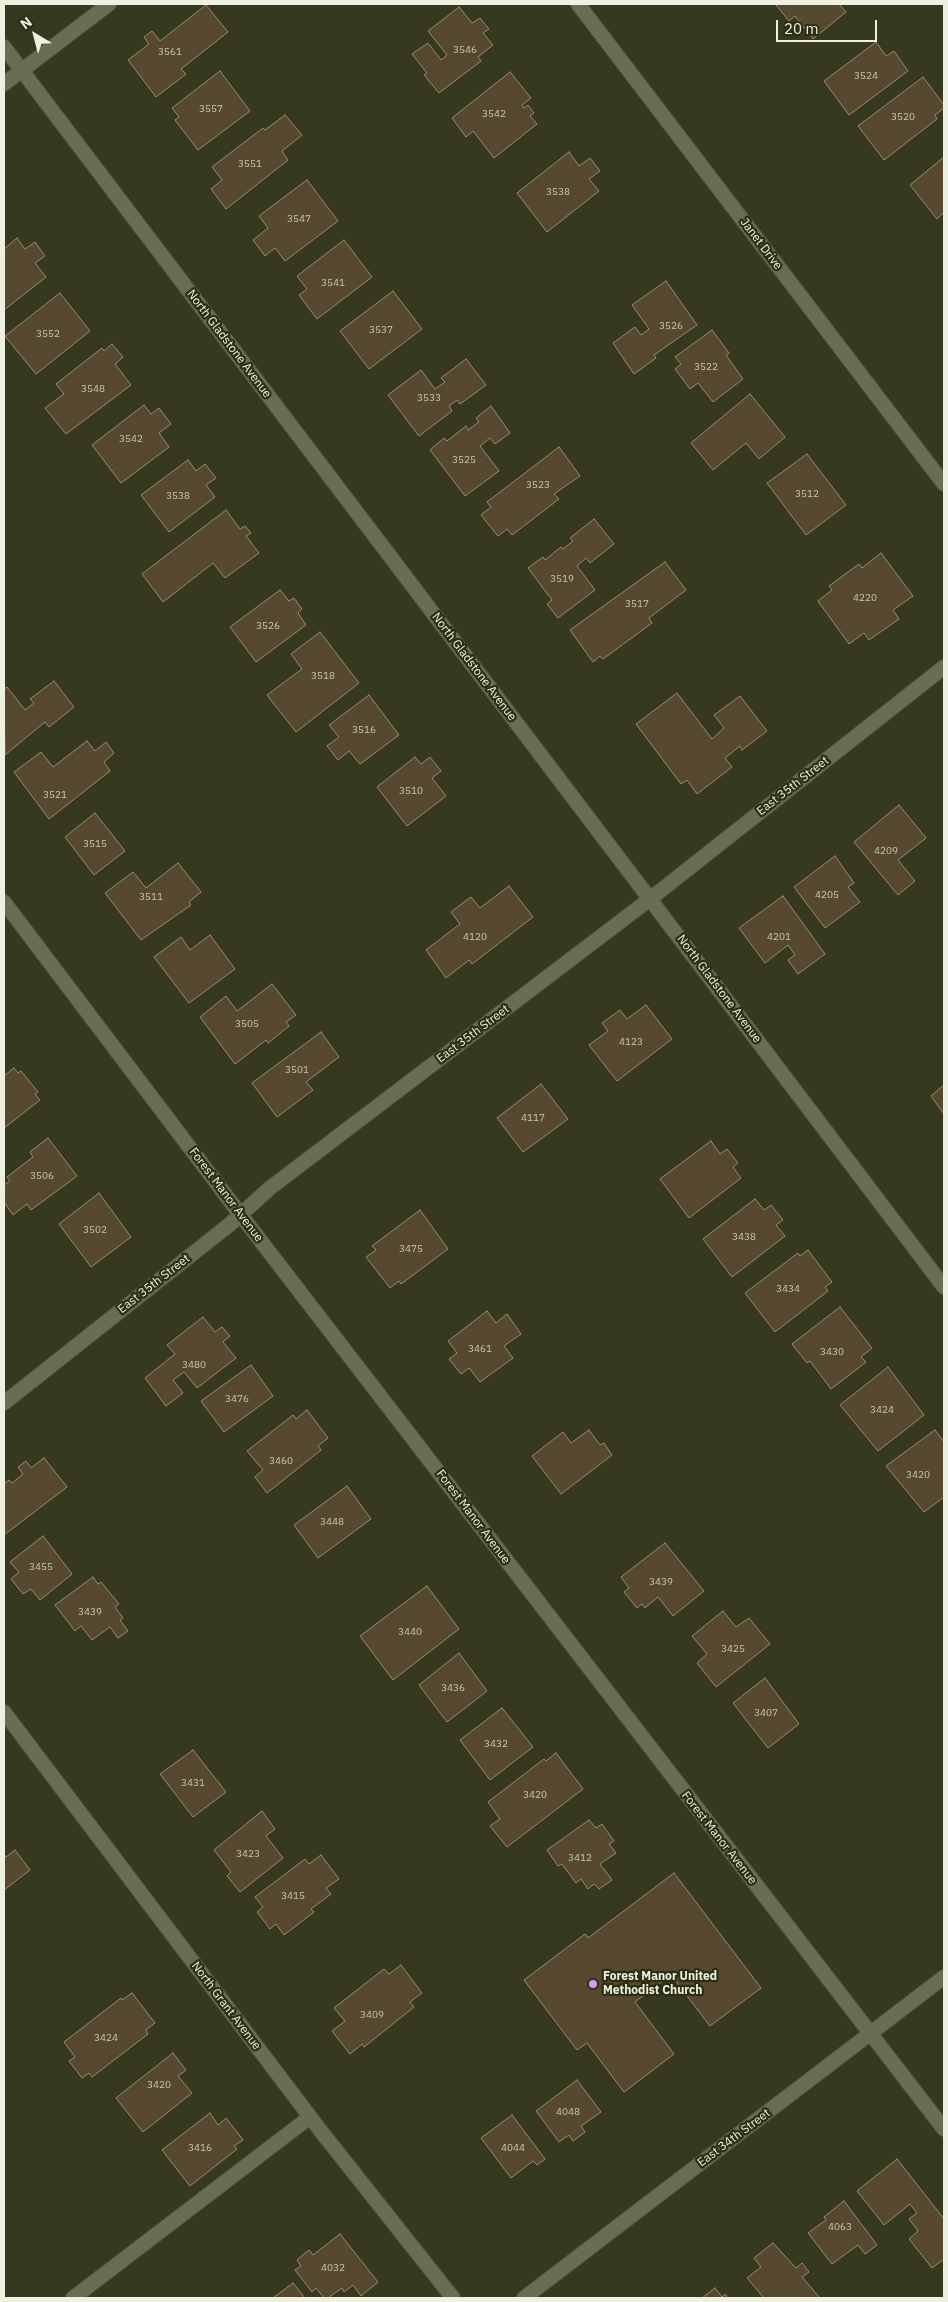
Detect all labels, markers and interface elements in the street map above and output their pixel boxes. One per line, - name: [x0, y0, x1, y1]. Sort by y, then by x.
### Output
- north arrow: [10, 10, 60, 60]
- scale bar: [778, 10, 879, 42]
- text: N: [17, 13, 35, 33]
- text: 20 m: [784, 19, 819, 38]
- house number: 3546: [453, 44, 477, 56]
- house number: 3561: [158, 46, 182, 58]
- house number: 3524: [854, 70, 878, 82]
- house number: 3557: [199, 103, 223, 115]
- house number: 3542: [482, 108, 506, 120]
- house number: 3520: [891, 111, 915, 123]
- house number: 3551: [238, 158, 262, 170]
- house number: 3538: [546, 186, 570, 198]
- house number: 3547: [287, 213, 311, 225]
- street label: Janet Drive: [737, 215, 785, 273]
- house number: 3541: [321, 277, 345, 289]
- street label: North Gladstone Avenue: [184, 287, 274, 401]
- house number: 3526: [659, 320, 683, 332]
- house number: 3537: [369, 324, 393, 336]
- house number: 3552: [36, 328, 60, 340]
- house number: 3522: [694, 361, 718, 373]
- house number: 3548: [81, 383, 105, 395]
- house number: 3533: [417, 392, 441, 404]
- house number: 3542: [119, 433, 143, 445]
- house number: 3525: [452, 454, 476, 466]
- house number: 3523: [526, 479, 550, 491]
- house number: 3512: [795, 488, 819, 500]
- house number: 3538: [166, 490, 190, 502]
- house number: 3519: [550, 573, 574, 585]
- house number: 4220: [853, 592, 877, 604]
- house number: 3517: [625, 598, 649, 610]
- street label: North Gladstone Avenue: [429, 610, 519, 724]
- house number: 3526: [256, 620, 280, 632]
- house number: 3518: [311, 670, 335, 682]
- house number: 3516: [352, 724, 376, 736]
- street label: East 35th Street: [754, 753, 832, 819]
- house number: 3510: [399, 785, 423, 797]
- house number: 3521: [43, 789, 67, 801]
- house number: 3515: [83, 838, 107, 850]
- house number: 4209: [874, 845, 898, 857]
- house number: 4205: [815, 889, 839, 901]
- house number: 3511: [139, 891, 163, 903]
- house number: 4120: [463, 931, 487, 943]
- house number: 4201: [767, 931, 791, 943]
- street label: North Gladstone Avenue: [674, 932, 764, 1046]
- street label: East 35th Street: [434, 1002, 512, 1066]
- house number: 3505: [235, 1018, 259, 1030]
- house number: 4123: [619, 1036, 643, 1048]
- house number: 3501: [285, 1064, 309, 1076]
- house number: 4117: [521, 1112, 545, 1124]
- street label: Forest Manor Avenue: [186, 1145, 266, 1245]
- house number: 3506: [30, 1170, 54, 1182]
- house number: 3502: [83, 1224, 107, 1236]
- house number: 3438: [732, 1231, 756, 1243]
- house number: 3475: [399, 1243, 423, 1255]
- street label: East 35th Street: [115, 1251, 193, 1317]
- house number: 3434: [776, 1283, 800, 1295]
- house number: 3461: [468, 1343, 492, 1355]
- house number: 3430: [820, 1346, 844, 1358]
- house number: 3480: [182, 1359, 206, 1371]
- house number: 3476: [225, 1393, 249, 1405]
- house number: 3424: [870, 1404, 894, 1416]
- house number: 3460: [269, 1455, 293, 1467]
- street label: Forest Manor Avenue: [433, 1467, 513, 1567]
- house number: 3420: [906, 1469, 930, 1481]
- house number: 3448: [320, 1516, 344, 1528]
- house number: 3455: [29, 1561, 53, 1573]
- house number: 3439: [649, 1576, 673, 1588]
- house number: 3439: [78, 1606, 102, 1618]
- house number: 3440: [398, 1626, 422, 1638]
- house number: 3425: [721, 1643, 745, 1655]
- house number: 3436: [441, 1682, 465, 1694]
- house number: 3407: [754, 1707, 778, 1719]
- house number: 3432: [484, 1738, 508, 1750]
- house number: 3431: [181, 1777, 205, 1789]
- house number: 3420: [523, 1789, 547, 1801]
- street label: Forest Manor Avenue: [678, 1789, 760, 1887]
- house number: 3423: [236, 1848, 260, 1860]
- house number: 3412: [568, 1852, 592, 1864]
- house number: 3415: [281, 1890, 305, 1902]
- street label: North Grant Avenue: [188, 1959, 264, 2053]
- place label: Forest Manor United Methodist Church: [603, 1970, 717, 1998]
- marker: Forest Manor United Methodist Church: [587, 1978, 599, 1990]
- house number: 3409: [360, 2009, 384, 2021]
- house number: 3424: [94, 2032, 118, 2044]
- house number: 3420: [147, 2079, 171, 2091]
- house number: 4048: [556, 2106, 580, 2118]
- street label: East 34th Street: [695, 2106, 773, 2170]
- house number: 3416: [188, 2142, 212, 2154]
- house number: 4044: [501, 2142, 525, 2154]
- house number: 4063: [828, 2221, 852, 2233]
- house number: 4032: [321, 2262, 345, 2274]

